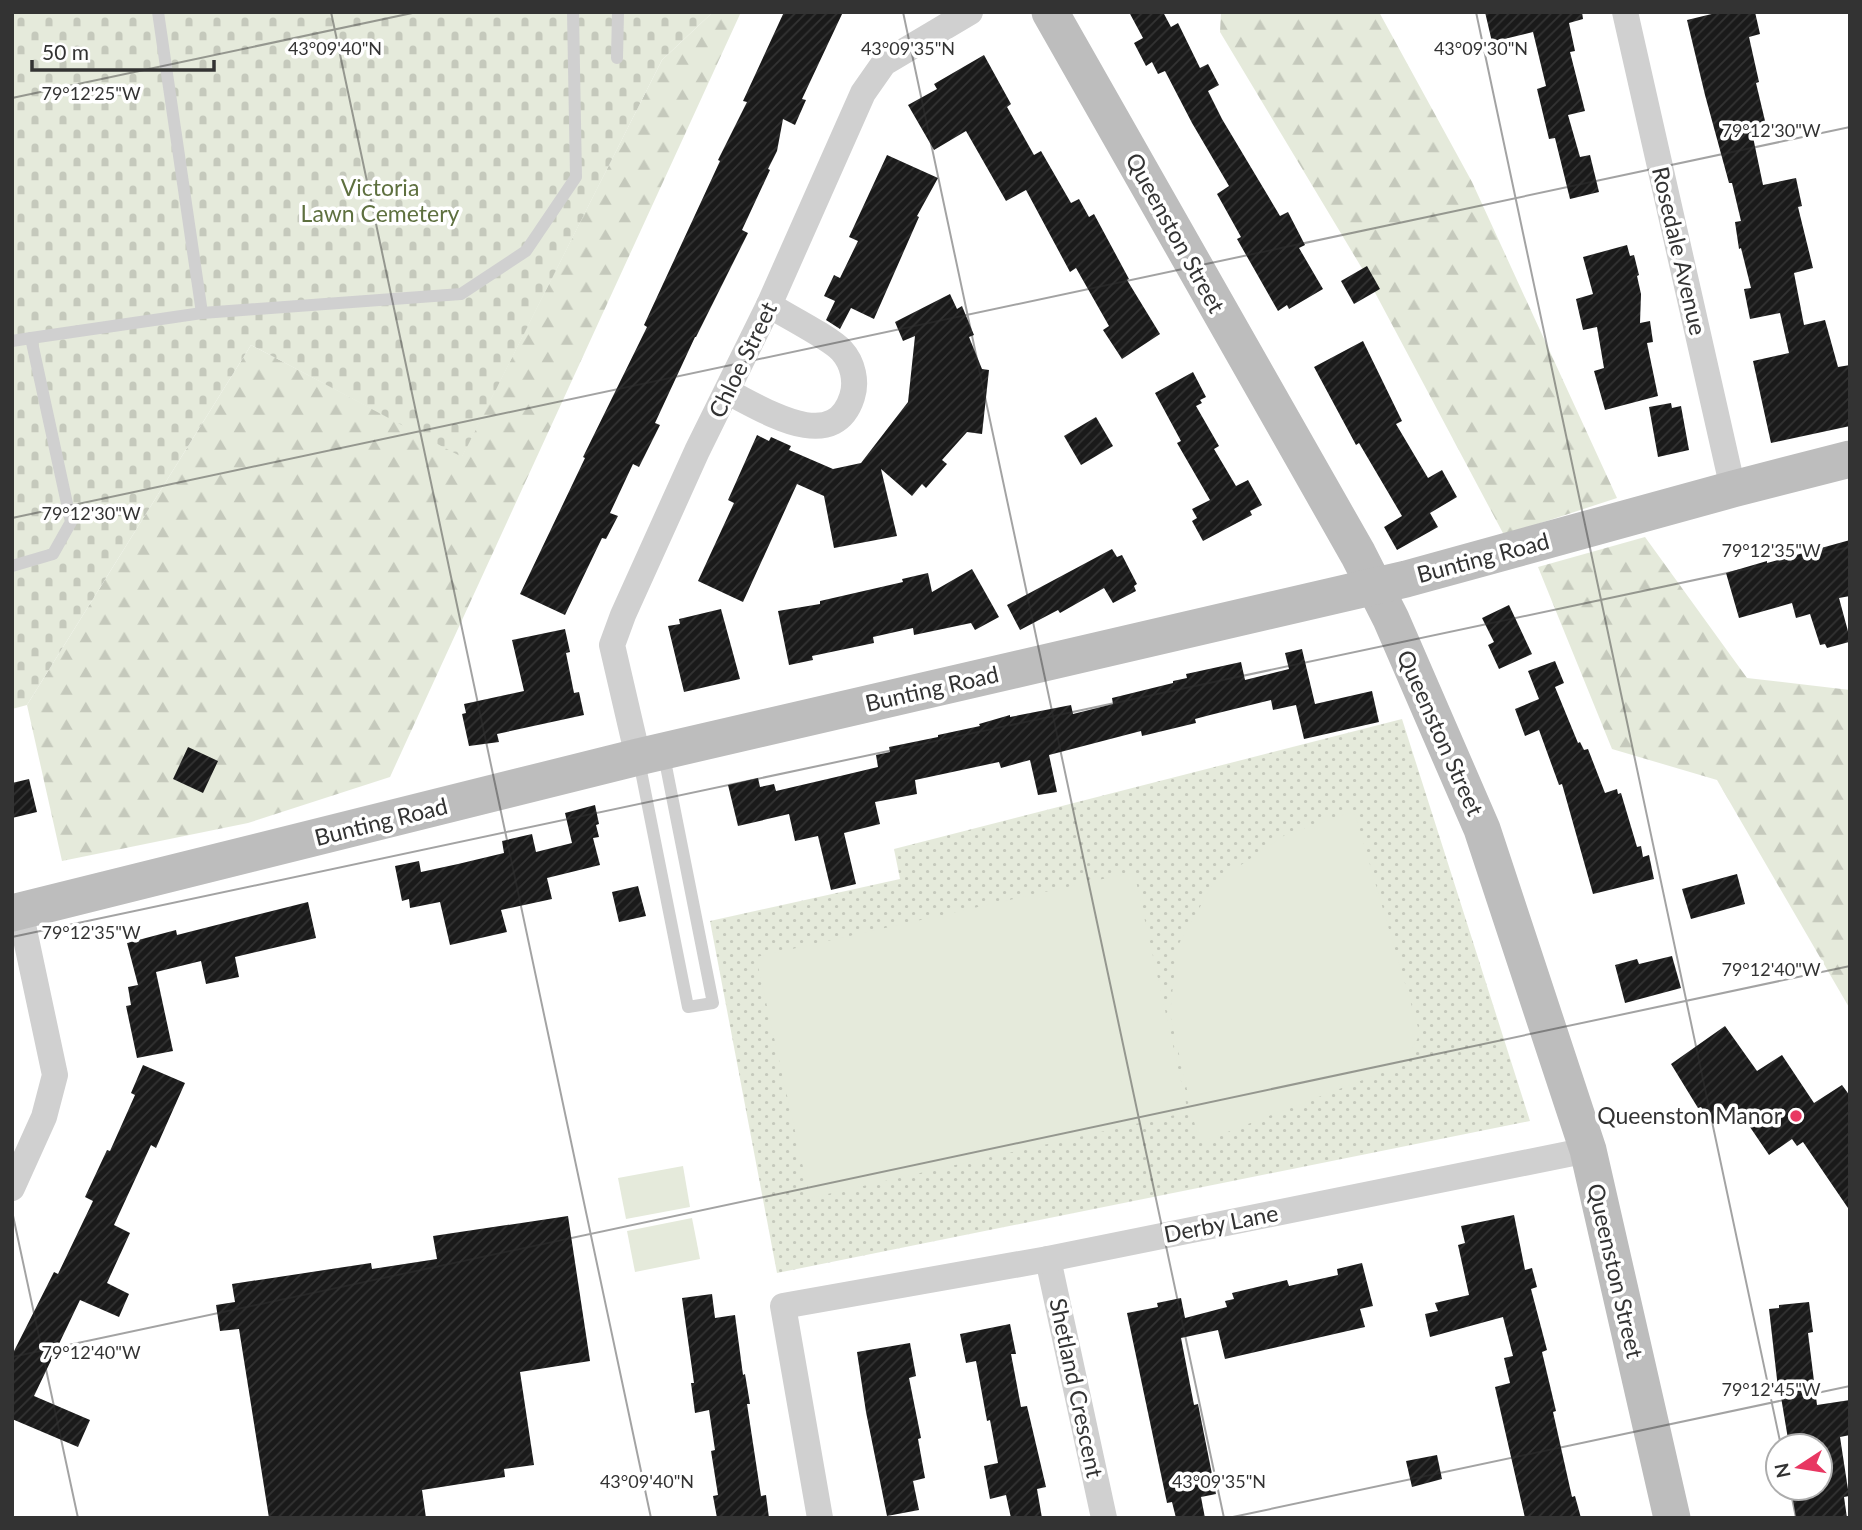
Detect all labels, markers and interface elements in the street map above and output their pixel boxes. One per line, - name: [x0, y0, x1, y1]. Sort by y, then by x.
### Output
- scale bar: [32, 28, 214, 72]
- text: 43°09'40"N: [288, 37, 382, 59]
- text: 43°09'35"N: [861, 37, 955, 59]
- text: 43°09'30"N: [1434, 37, 1528, 59]
- text: 50 m: [42, 39, 89, 64]
- text: 79°12'25"W: [41, 82, 141, 104]
- text: 79°12'30"W: [1721, 119, 1821, 141]
- street label: Queenston Street: [1120, 148, 1232, 318]
- street label: Rosedale Avenue: [1647, 164, 1713, 338]
- park label: Victoria Lawn Cemetery: [301, 173, 460, 227]
- street label: Chloe Street: [702, 296, 782, 422]
- text: 79°12'30"W: [41, 502, 141, 524]
- street label: Bunting Road: [1413, 526, 1552, 588]
- text: 79°12'35"W: [1721, 539, 1821, 561]
- street label: Queenston Street: [1392, 645, 1490, 821]
- street label: Bunting Road: [862, 659, 1001, 717]
- street label: Bunting Road: [311, 791, 450, 851]
- text: 79°12'35"W: [41, 921, 141, 943]
- text: 79°12'40"W: [1721, 958, 1821, 980]
- place label: Queenston Manor: [1597, 1101, 1783, 1129]
- marker: Queenston Manor: [1788, 1108, 1804, 1124]
- street label: Queenston Street: [1582, 1181, 1650, 1362]
- street label: Derby Lane: [1161, 1198, 1280, 1248]
- street label: Shetland Crescent: [1044, 1295, 1110, 1481]
- text: 79°12'40"W: [41, 1341, 141, 1363]
- text: 79°12'45"W: [1721, 1378, 1821, 1400]
- north arrow: [1764, 1432, 1834, 1502]
- text: N: [1769, 1461, 1795, 1480]
- text: 43°09'40"N: [600, 1470, 694, 1492]
- text: 43°09'35"N: [1172, 1470, 1266, 1492]

